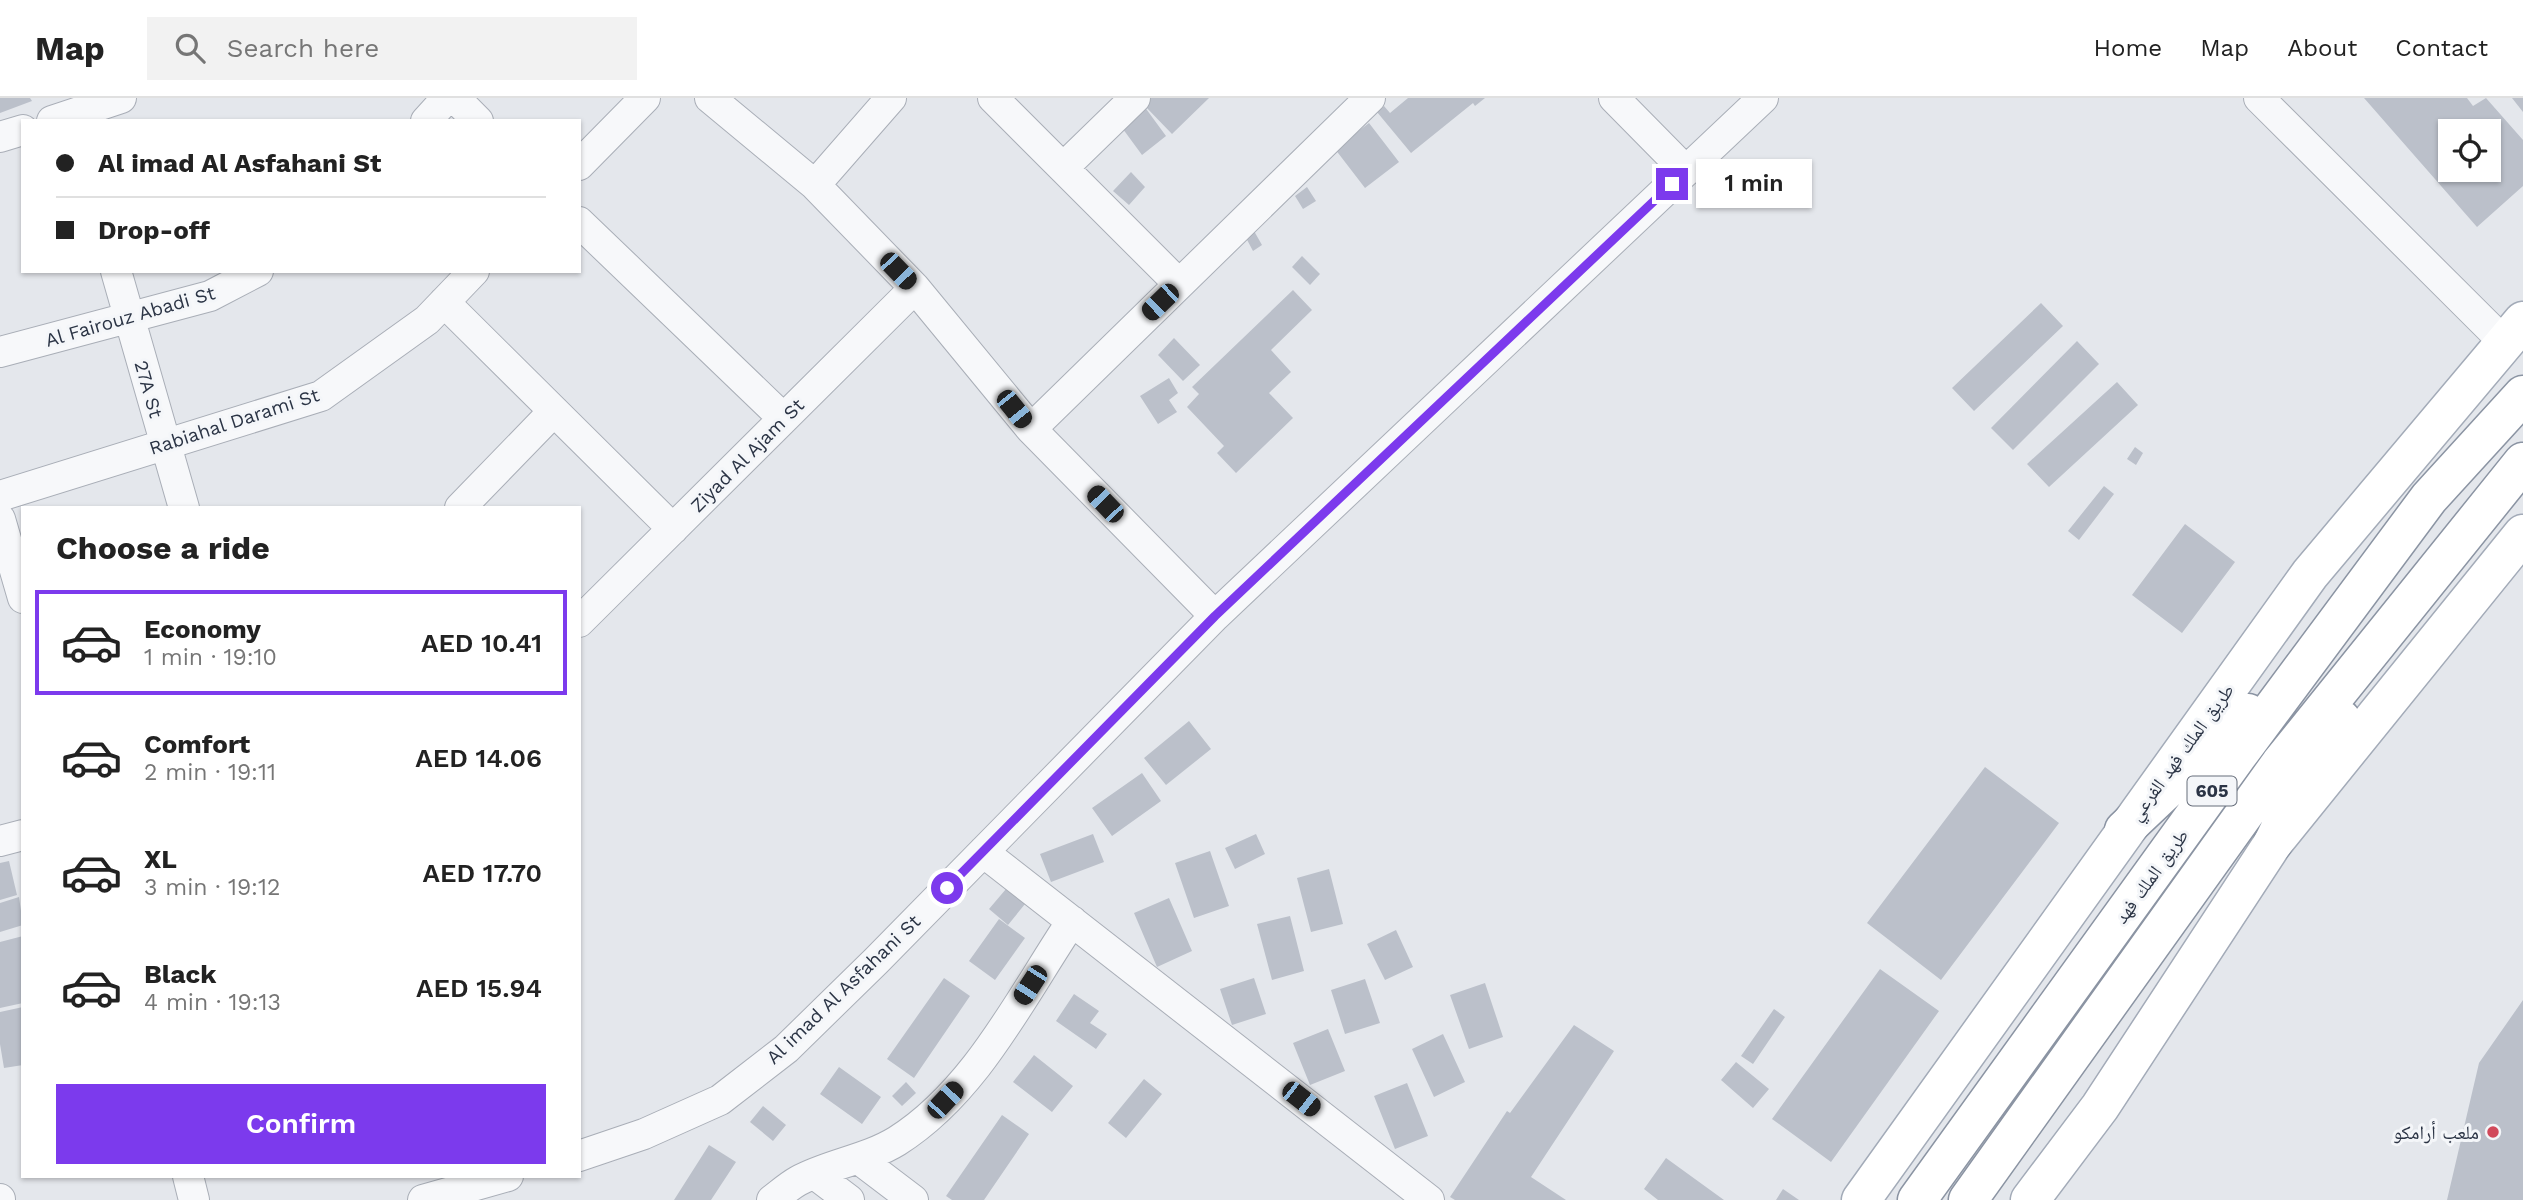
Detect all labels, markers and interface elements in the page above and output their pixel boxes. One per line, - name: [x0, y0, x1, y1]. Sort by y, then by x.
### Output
- search box: [147, 17, 637, 80]
- text: Map: [35, 29, 105, 68]
- icon: search: [171, 29, 209, 67]
- text: Search here: [227, 33, 379, 63]
- text: Home: [2094, 34, 2162, 62]
- text: Map: [2200, 34, 2249, 62]
- text: About: [2287, 34, 2357, 62]
- text: Contact: [2395, 34, 2488, 62]
- map controls: [2438, 119, 2501, 182]
- button: locate: [2438, 119, 2501, 182]
- text: Al imad Al Asfahani St: [98, 148, 381, 178]
- callout: 1 min: [1696, 160, 1812, 208]
- route end: [1656, 168, 1688, 200]
- text: 1 min: [1724, 170, 1784, 197]
- text: Drop-off: [98, 215, 210, 245]
- car: [876, 249, 921, 293]
- car: [1138, 280, 1183, 324]
- street label: Al Fairouz Abadi St: [42, 281, 218, 352]
- street label: 27A St: [129, 358, 168, 421]
- street label: Rabiahal Darami St: [146, 383, 322, 460]
- car: [993, 386, 1036, 432]
- street label: Ziyad Al Ajam St: [686, 394, 809, 517]
- car: [1083, 482, 1128, 526]
- text: Choose a ride: [56, 529, 270, 567]
- icon: car: [60, 611, 123, 674]
- text: Economy: [144, 614, 261, 644]
- text: AED 10.41: [421, 628, 542, 658]
- text: 1 min · 19:10: [144, 644, 277, 671]
- street label: طريق الملك فهد الفرعي: [2124, 679, 2242, 828]
- icon: car: [60, 726, 123, 789]
- text: Comfort: [144, 729, 250, 759]
- text: AED 14.06: [415, 743, 542, 773]
- text: 2 min · 19:11: [144, 759, 276, 786]
- road number: 605: [2188, 776, 2236, 806]
- street label: طريق الملك فهد: [2109, 825, 2193, 928]
- icon: car: [60, 841, 123, 904]
- text: XL: [144, 844, 177, 874]
- text: AED 17.70: [423, 858, 542, 888]
- route start: [931, 872, 963, 904]
- text: 3 min · 19:12: [144, 874, 280, 901]
- street label: Al imad Al Asfahani St: [762, 910, 925, 1069]
- icon: car: [60, 956, 123, 1019]
- text: Black: [144, 959, 216, 989]
- car: [1010, 962, 1051, 1008]
- text: AED 15.94: [416, 973, 542, 1003]
- text: 4 min · 19:13: [144, 989, 281, 1016]
- car: [923, 1077, 968, 1123]
- car: [1278, 1078, 1325, 1120]
- button: Confirm: [56, 1084, 546, 1164]
- place label: ملعب أرامكو: [2393, 1121, 2479, 1144]
- marker: ملعب أرامكو: [2485, 1124, 2501, 1140]

